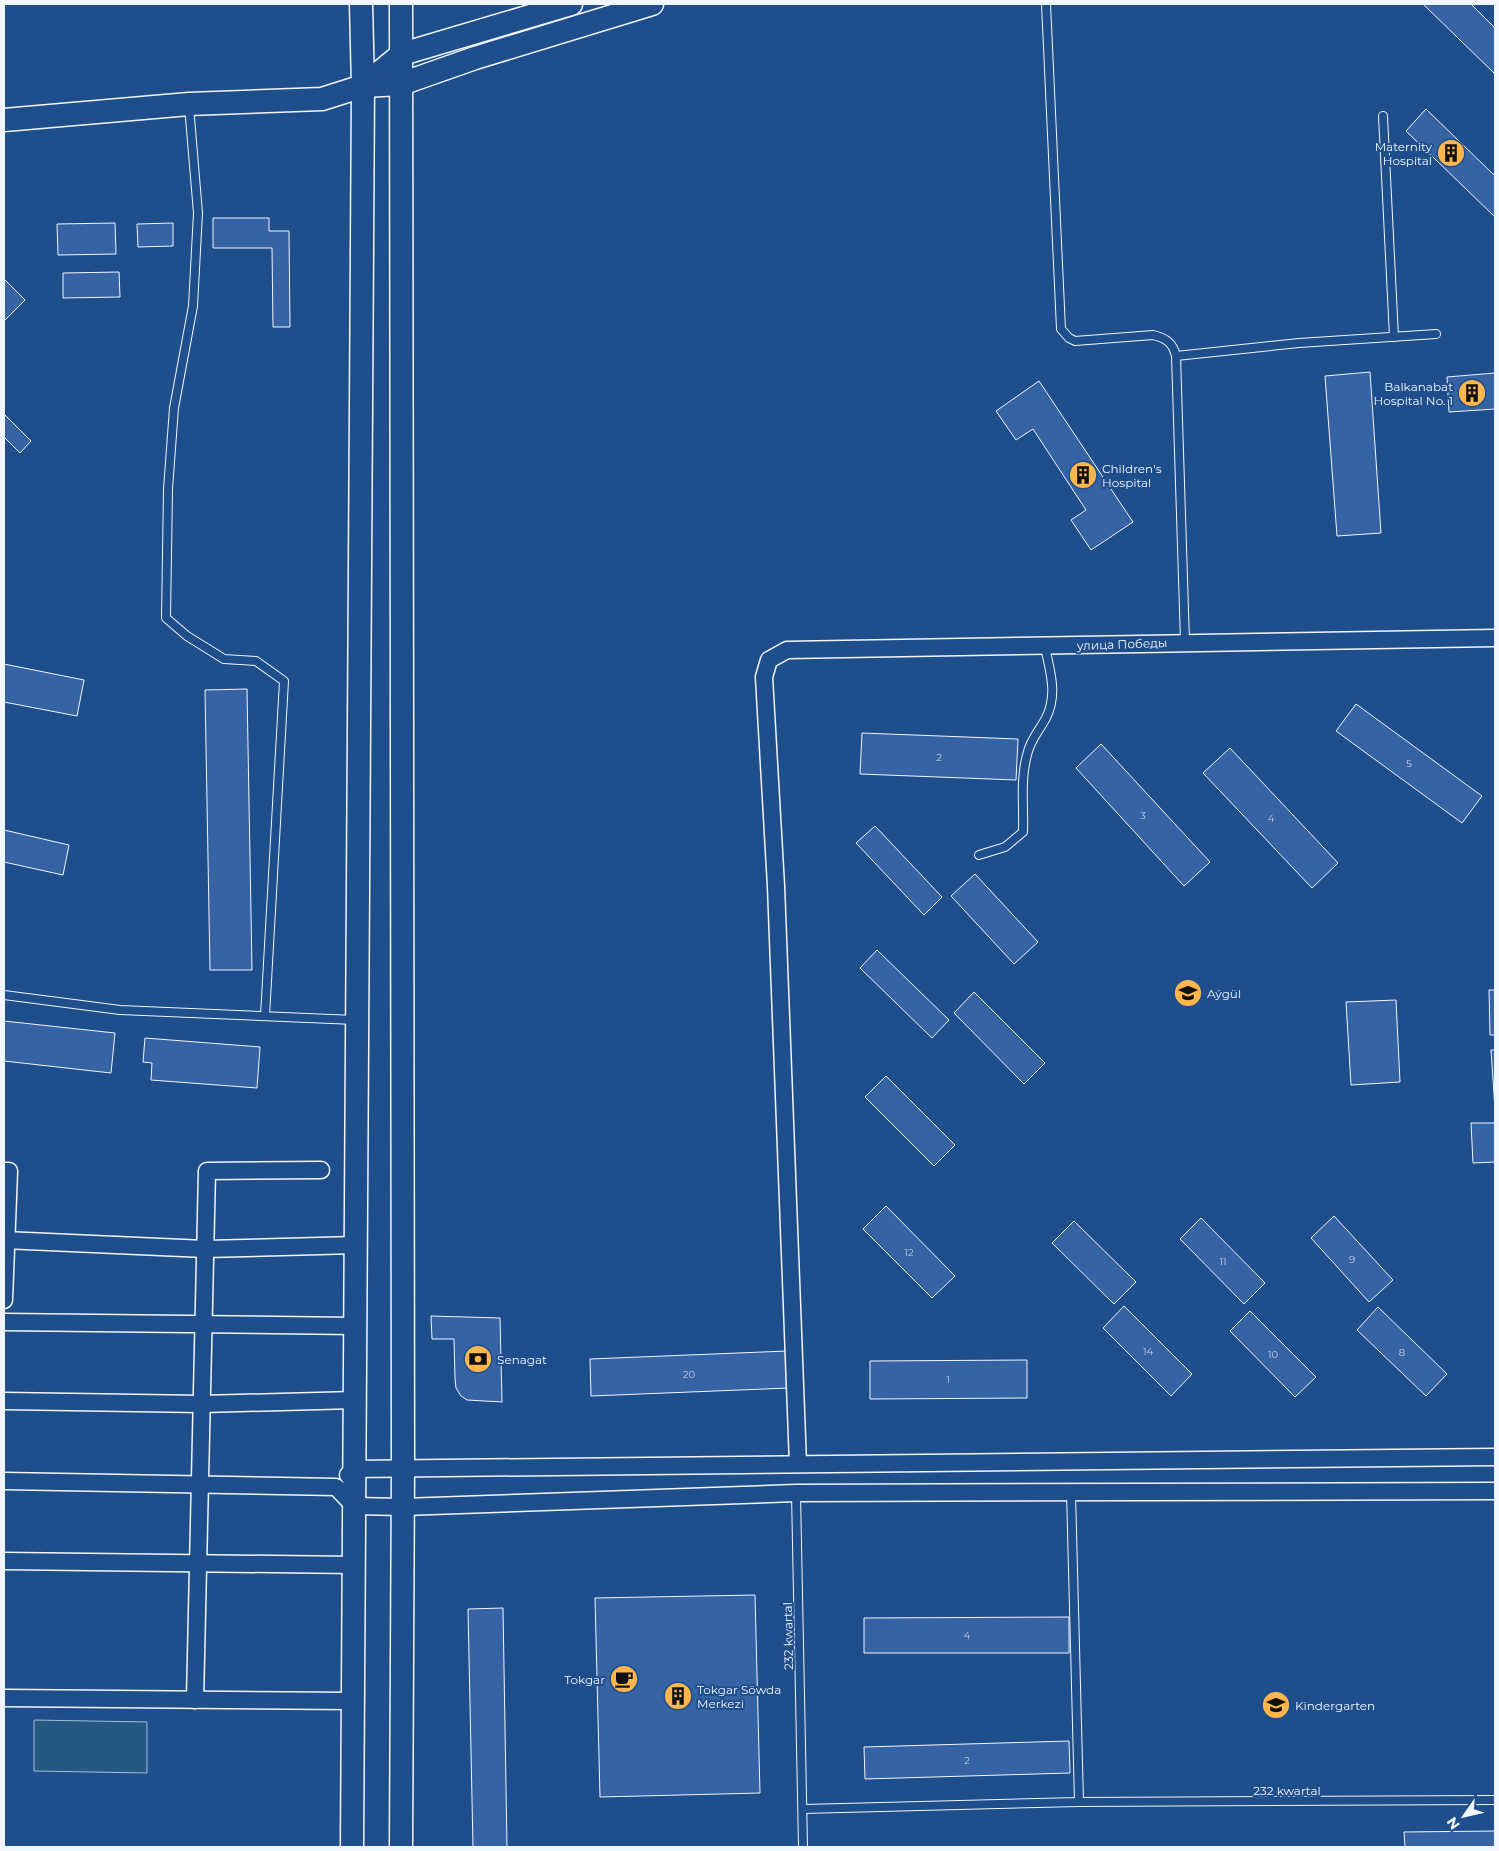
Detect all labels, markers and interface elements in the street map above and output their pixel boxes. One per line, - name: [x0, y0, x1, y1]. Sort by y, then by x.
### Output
- building icon: Maternity Hospital: [1436, 138, 1466, 168]
- place label: Maternity Hospital: [1375, 139, 1432, 168]
- building icon: Balkanabat Hospital No. 1: [1457, 378, 1487, 408]
- place label: Balkanabat Hospital No. 1: [1373, 379, 1453, 408]
- building icon: Children's Hospital: [1068, 460, 1098, 490]
- place label: Children's Hospital: [1102, 461, 1162, 490]
- street label: улица Победы: [1075, 635, 1168, 653]
- house number: 2: [936, 751, 942, 764]
- house number: 5: [1406, 757, 1412, 770]
- house number: 3: [1140, 809, 1146, 822]
- house number: 4: [1268, 812, 1275, 825]
- school or university icon: Aýgül: [1173, 978, 1203, 1008]
- place label: Aýgül: [1207, 986, 1241, 1001]
- house number: 12: [904, 1246, 914, 1259]
- house number: 9: [1349, 1253, 1355, 1266]
- house number: 11: [1219, 1255, 1227, 1268]
- bank icon: Senagat: [463, 1344, 493, 1374]
- house number: 14: [1143, 1345, 1153, 1358]
- house number: 8: [1399, 1346, 1405, 1359]
- house number: 10: [1268, 1348, 1278, 1361]
- place label: Senagat: [497, 1352, 547, 1367]
- house number: 20: [683, 1368, 696, 1381]
- house number: 1: [946, 1373, 950, 1386]
- street label: 232 kwartal: [780, 1602, 796, 1670]
- house number: 4: [964, 1629, 971, 1642]
- cafe icon: Tokgar: [609, 1664, 639, 1694]
- place label: Tokgar: [564, 1672, 605, 1687]
- building icon: Tokgar Söwda Merkezi: [663, 1681, 693, 1711]
- place label: Tokgar Söwda Merkezi: [697, 1682, 781, 1711]
- school or university icon: Kindergarten: [1261, 1690, 1291, 1720]
- place label: Kindergarten: [1295, 1698, 1375, 1713]
- house number: 2: [964, 1754, 970, 1767]
- street label: 232 kwartal: [1253, 1783, 1321, 1798]
- north arrow: [1439, 1791, 1489, 1841]
- text: N: [1443, 1814, 1464, 1833]

